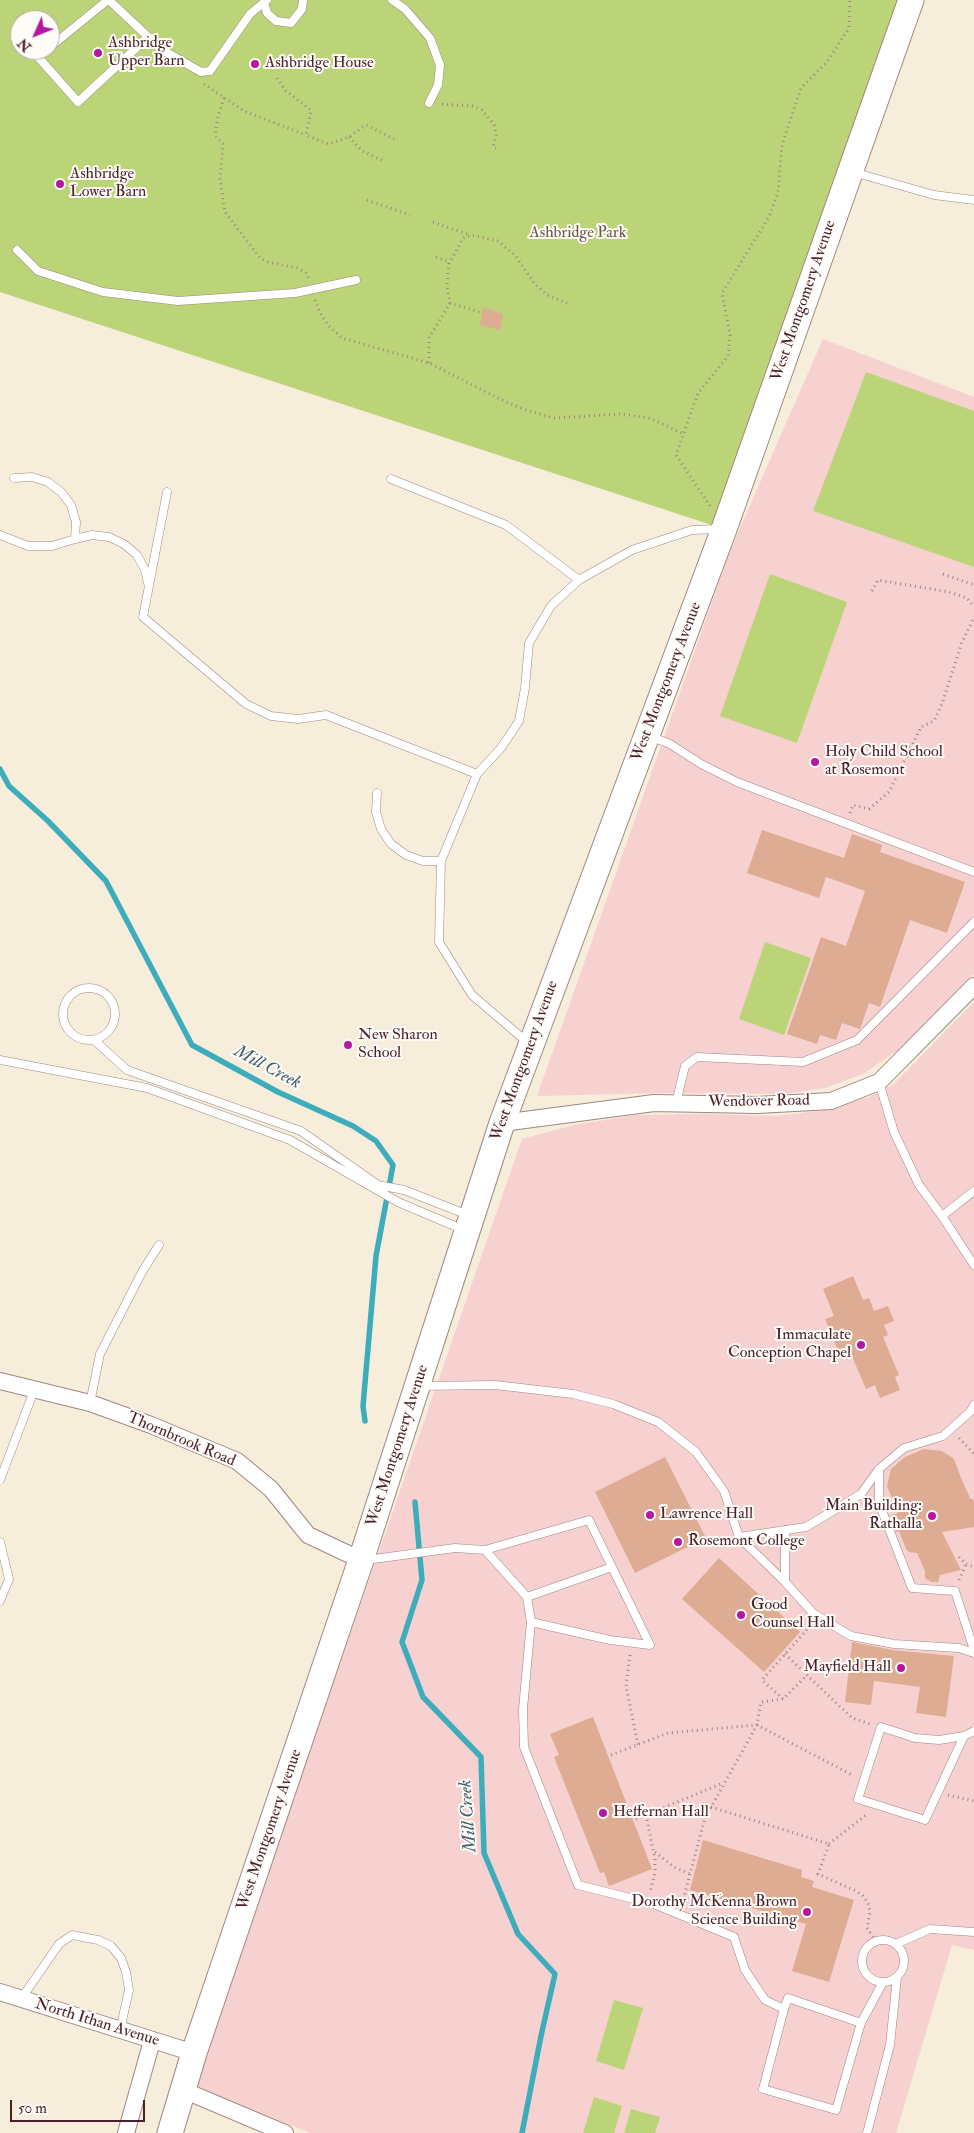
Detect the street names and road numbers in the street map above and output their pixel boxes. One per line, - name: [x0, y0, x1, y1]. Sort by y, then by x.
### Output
- street label: West Montgomery Avenue: [767, 218, 841, 384]
- street label: West Montgomery Avenue: [628, 600, 706, 764]
- street label: West Montgomery Avenue: [487, 978, 563, 1144]
- street label: Wendover Road: [708, 1092, 810, 1112]
- street label: West Montgomery Avenue: [363, 1363, 433, 1529]
- street label: Thornbrook Road: [124, 1409, 238, 1471]
- street label: West Montgomery Avenue: [233, 1747, 307, 1913]
- street label: North Ithan Avenue: [33, 1995, 161, 2051]

